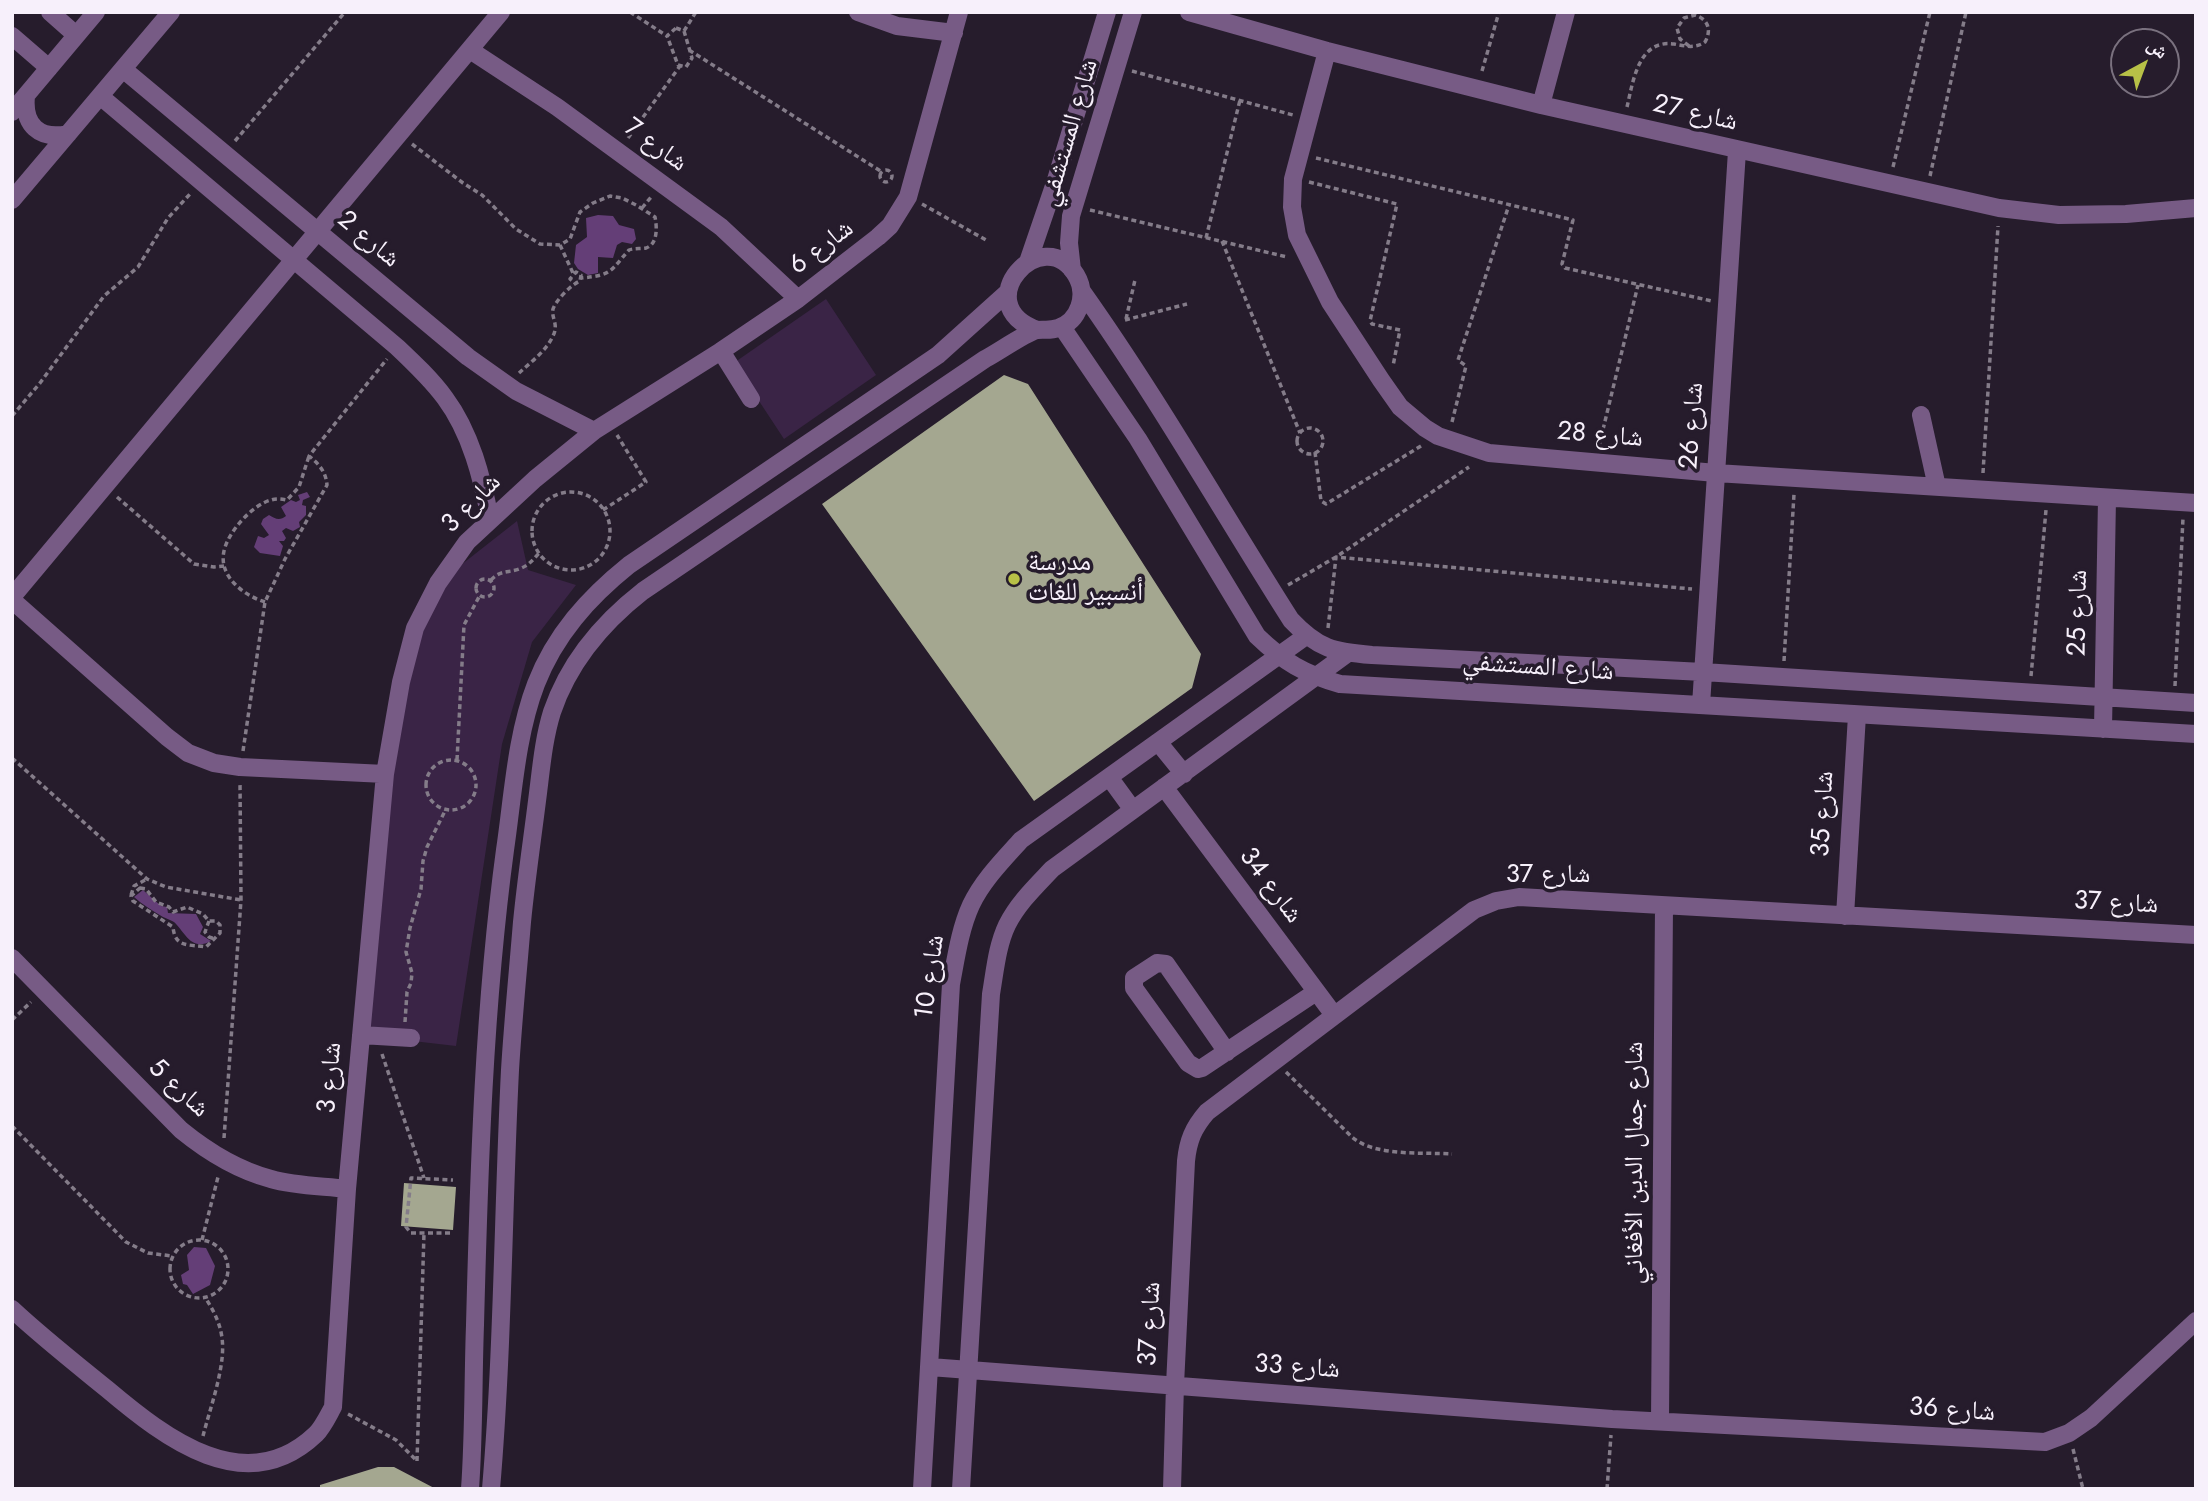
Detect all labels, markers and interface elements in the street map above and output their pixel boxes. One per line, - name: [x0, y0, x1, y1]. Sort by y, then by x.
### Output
- north arrow: [2110, 28, 2180, 98]
- text: ش: [2141, 31, 2174, 65]
- street label: شارع المستشفي: [1034, 56, 1106, 210]
- street label: شارع 27: [1650, 89, 1740, 139]
- street label: شارع 7: [617, 113, 693, 179]
- street label: شارع 2: [330, 205, 406, 275]
- street label: شارع 6: [784, 214, 860, 282]
- street label: شارع 26: [1674, 382, 1712, 470]
- street label: شارع 28: [1556, 417, 1644, 455]
- street label: شارع 3: [436, 468, 508, 540]
- place label: مدرسة أنسبير للغات: [1028, 548, 1143, 610]
- street label: شارع 25: [2063, 569, 2095, 657]
- marker: مدرسة أنسبير للغات: [1006, 571, 1022, 587]
- street label: شارع المستشفي: [1461, 647, 1615, 689]
- street label: شارع 35: [1806, 770, 1842, 858]
- street label: شارع 34: [1231, 842, 1309, 930]
- street label: شارع 37: [1506, 860, 1590, 892]
- street label: شارع 37: [2073, 886, 2159, 922]
- street label: شارع 10: [910, 933, 952, 1021]
- street label: شارع 3: [312, 1041, 350, 1115]
- street label: شارع جمال الدين الأفغاني: [1620, 1041, 1652, 1285]
- street label: شارع 5: [141, 1053, 215, 1125]
- street label: شارع 37: [1133, 1281, 1169, 1367]
- street label: شارع 33: [1253, 1349, 1341, 1387]
- street label: شارع 36: [1908, 1392, 1996, 1430]

